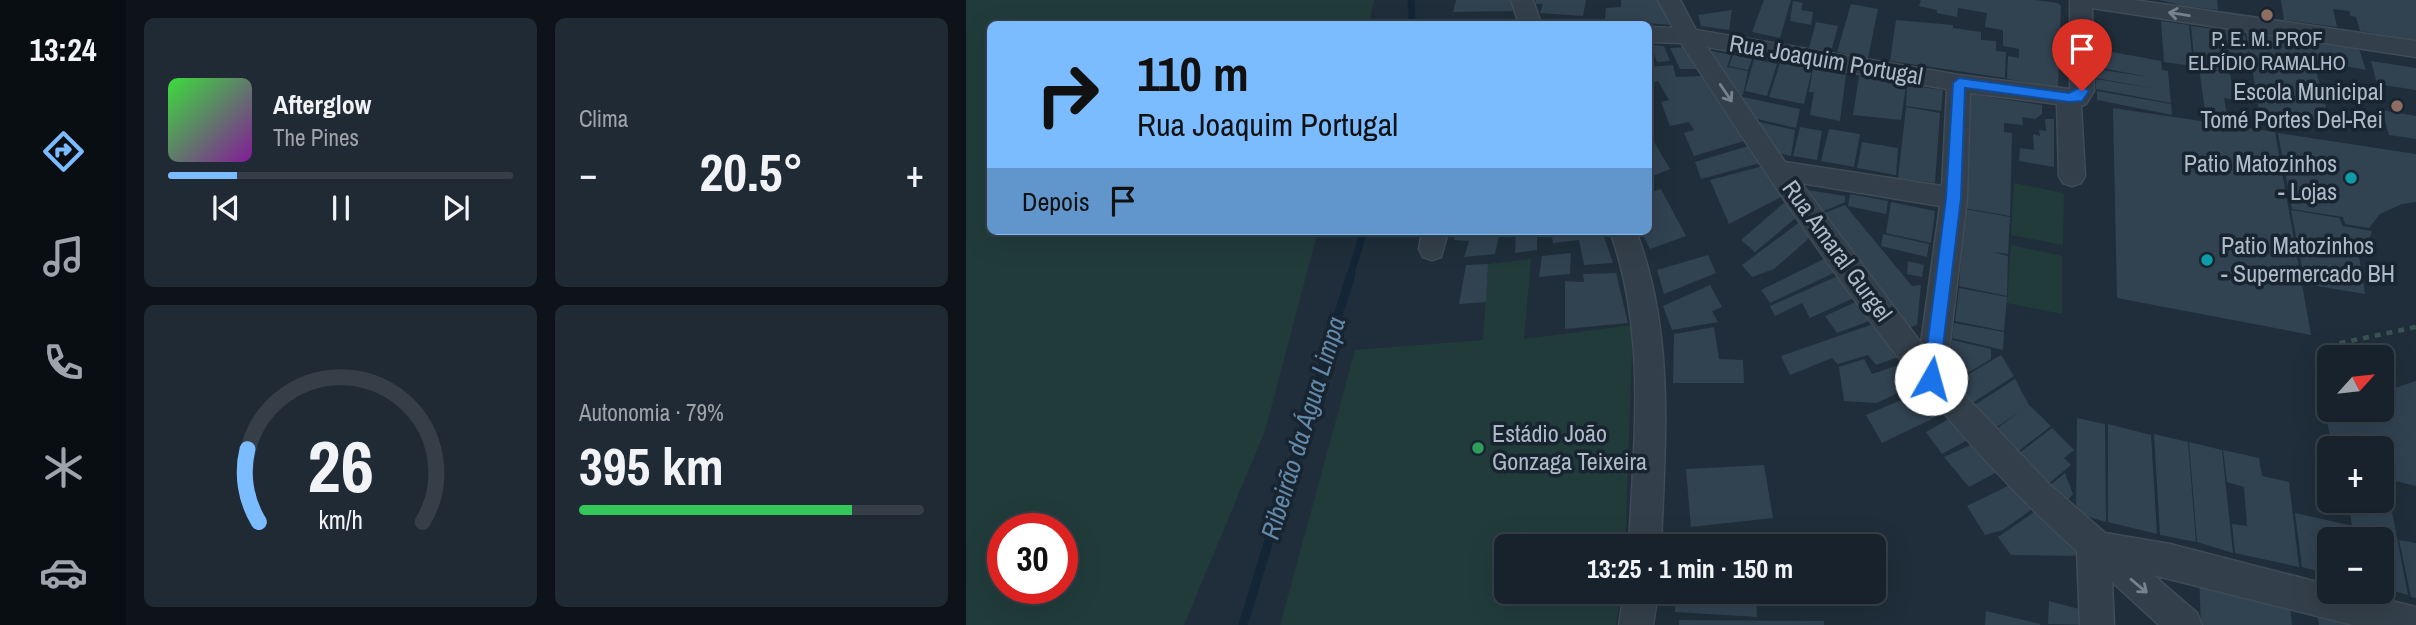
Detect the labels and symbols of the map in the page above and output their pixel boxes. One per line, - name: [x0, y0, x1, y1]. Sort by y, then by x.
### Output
- one-way arrow: [2168, 7, 2191, 20]
- marker: P. E. M. PROF ELPÍDIO RAMALHO: [2259, 7, 2275, 23]
- pin: [2052, 19, 2112, 91]
- place label: P. E. M. PROF ELPÍDIO RAMALHO: [2188, 24, 2346, 77]
- street label: Rua Joaquim Portugal: [1727, 26, 1925, 92]
- place label: Escola Municipal Tomé Portes Del-Rei: [2200, 75, 2383, 135]
- one-way arrow: [1718, 83, 1733, 102]
- marker: Escola Municipal Tomé Portes Del-Rei: [2389, 98, 2405, 114]
- place label: Patio Matozinhos - Lojas: [2184, 147, 2337, 207]
- marker: Patio Matozinhos - Lojas: [2343, 170, 2359, 186]
- street label: Rua Amaral Gurgel: [1776, 173, 1900, 328]
- place label: Patio Matozinhos - Supermercado BH: [2221, 229, 2395, 289]
- marker: Patio Matozinhos - Supermercado BH: [2199, 252, 2215, 268]
- water label: Ribeirão da Água Limpa: [1252, 312, 1353, 543]
- position arrow: [1894, 342, 1968, 416]
- north arrow: [2317, 345, 2394, 422]
- place label: Estádio João Gonzaga Teixeira: [1492, 417, 1647, 477]
- marker: Estádio João Gonzaga Teixeira: [1470, 440, 1486, 456]
- speed limit sign: 30: [987, 513, 1078, 604]
- one-way arrow: [2130, 578, 2148, 594]

